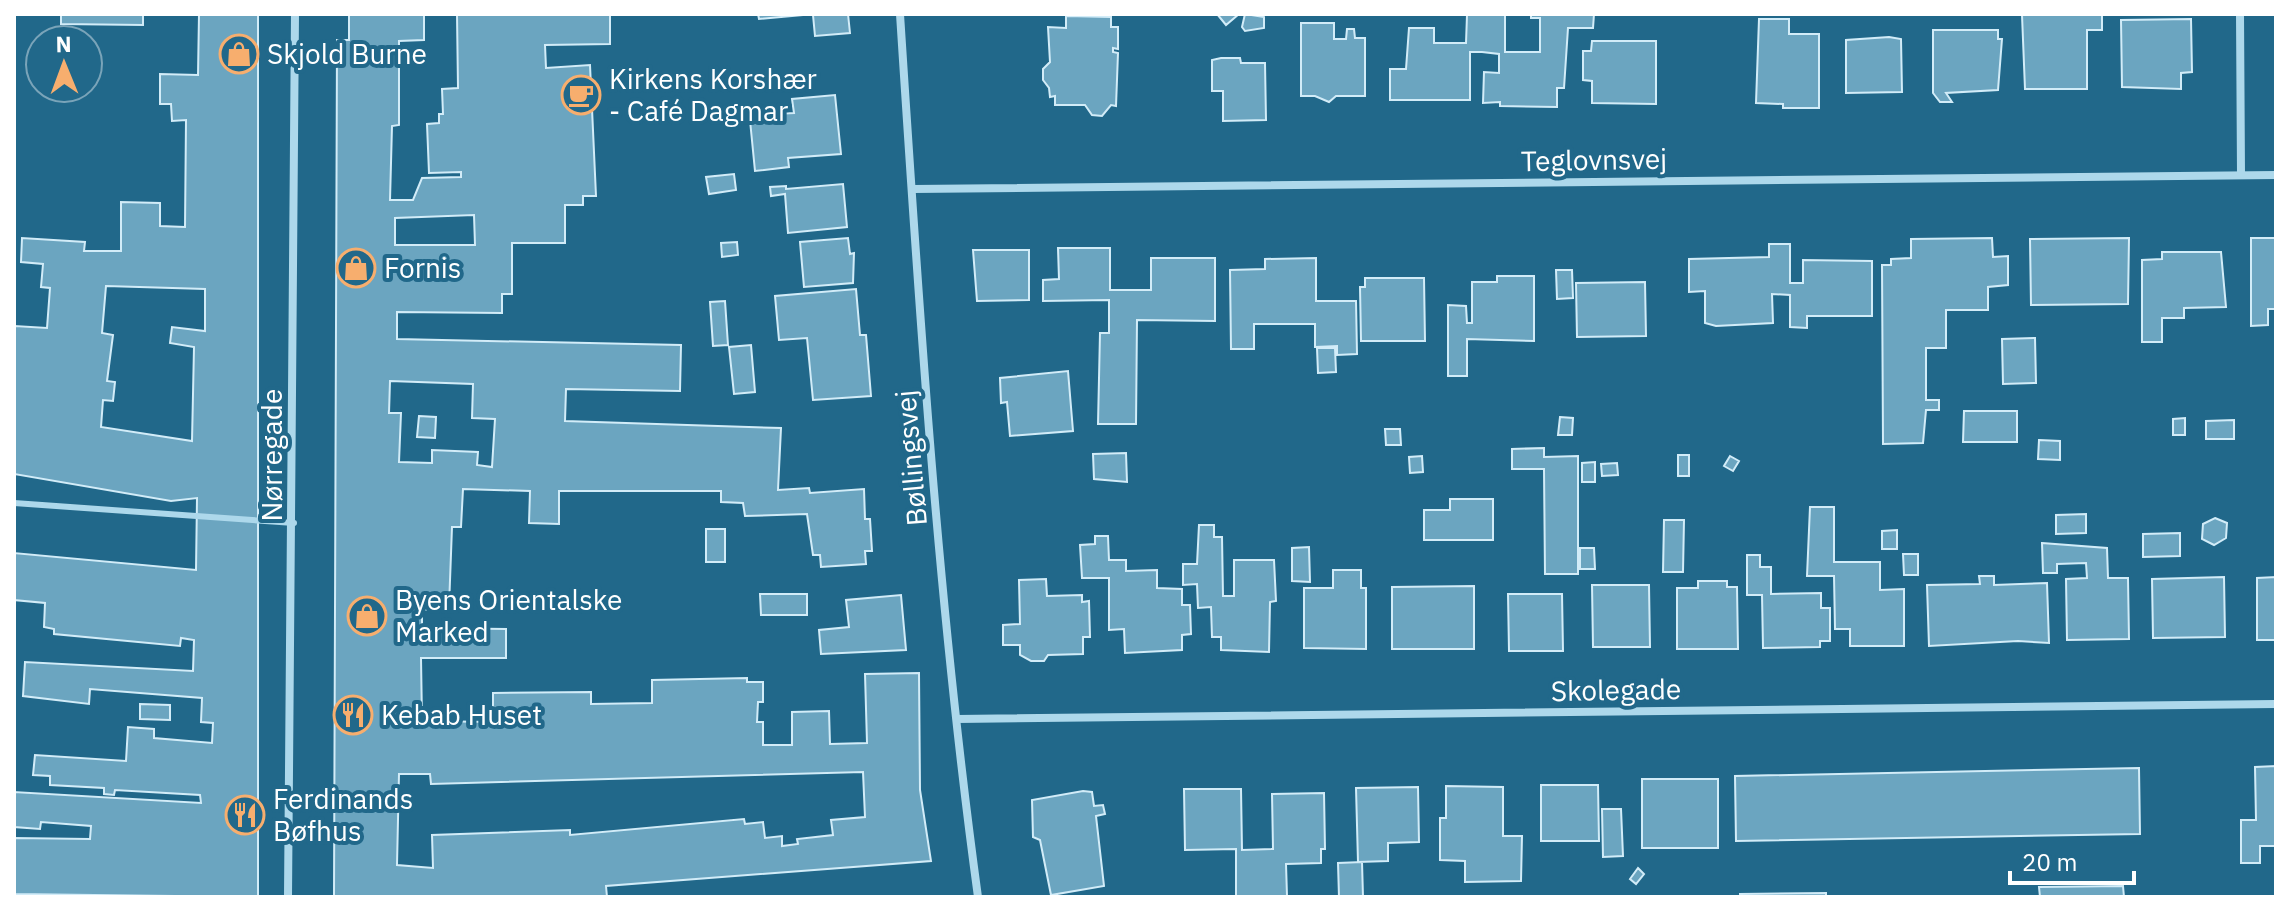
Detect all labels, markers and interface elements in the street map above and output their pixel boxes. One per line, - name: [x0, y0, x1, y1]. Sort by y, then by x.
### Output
- north arrow: [24, 24, 104, 104]
- text: N: [55, 29, 72, 58]
- shop icon: Skjold Burne: [218, 33, 260, 75]
- place label: Skjold Burne: [267, 35, 427, 72]
- place label: Kirkens Korshær - Café Dagmar: [609, 60, 817, 129]
- cafe icon: Kirkens Korshær - Café Dagmar: [560, 74, 602, 116]
- street label: Teglovnsvej: [1521, 140, 1667, 179]
- shop icon: Fornis: [335, 247, 377, 289]
- place label: Fornis: [384, 249, 461, 286]
- street label: Nørregade: [253, 389, 290, 521]
- street label: Bøllingsvej: [886, 389, 935, 527]
- place label: Byens Orientalske Marked: [395, 581, 622, 650]
- shop icon: Byens Orientalske Marked: [346, 595, 388, 637]
- street label: Skolegade: [1550, 670, 1682, 709]
- restaurant icon: Kebab Huset: [332, 694, 374, 736]
- place label: Kebab Huset: [381, 696, 542, 733]
- place label: Ferdinands Bøfhus: [273, 780, 413, 849]
- restaurant icon: Ferdinands Bøfhus: [224, 794, 266, 836]
- scale bar: [2010, 835, 2134, 885]
- text: 20 m: [2022, 846, 2077, 878]

